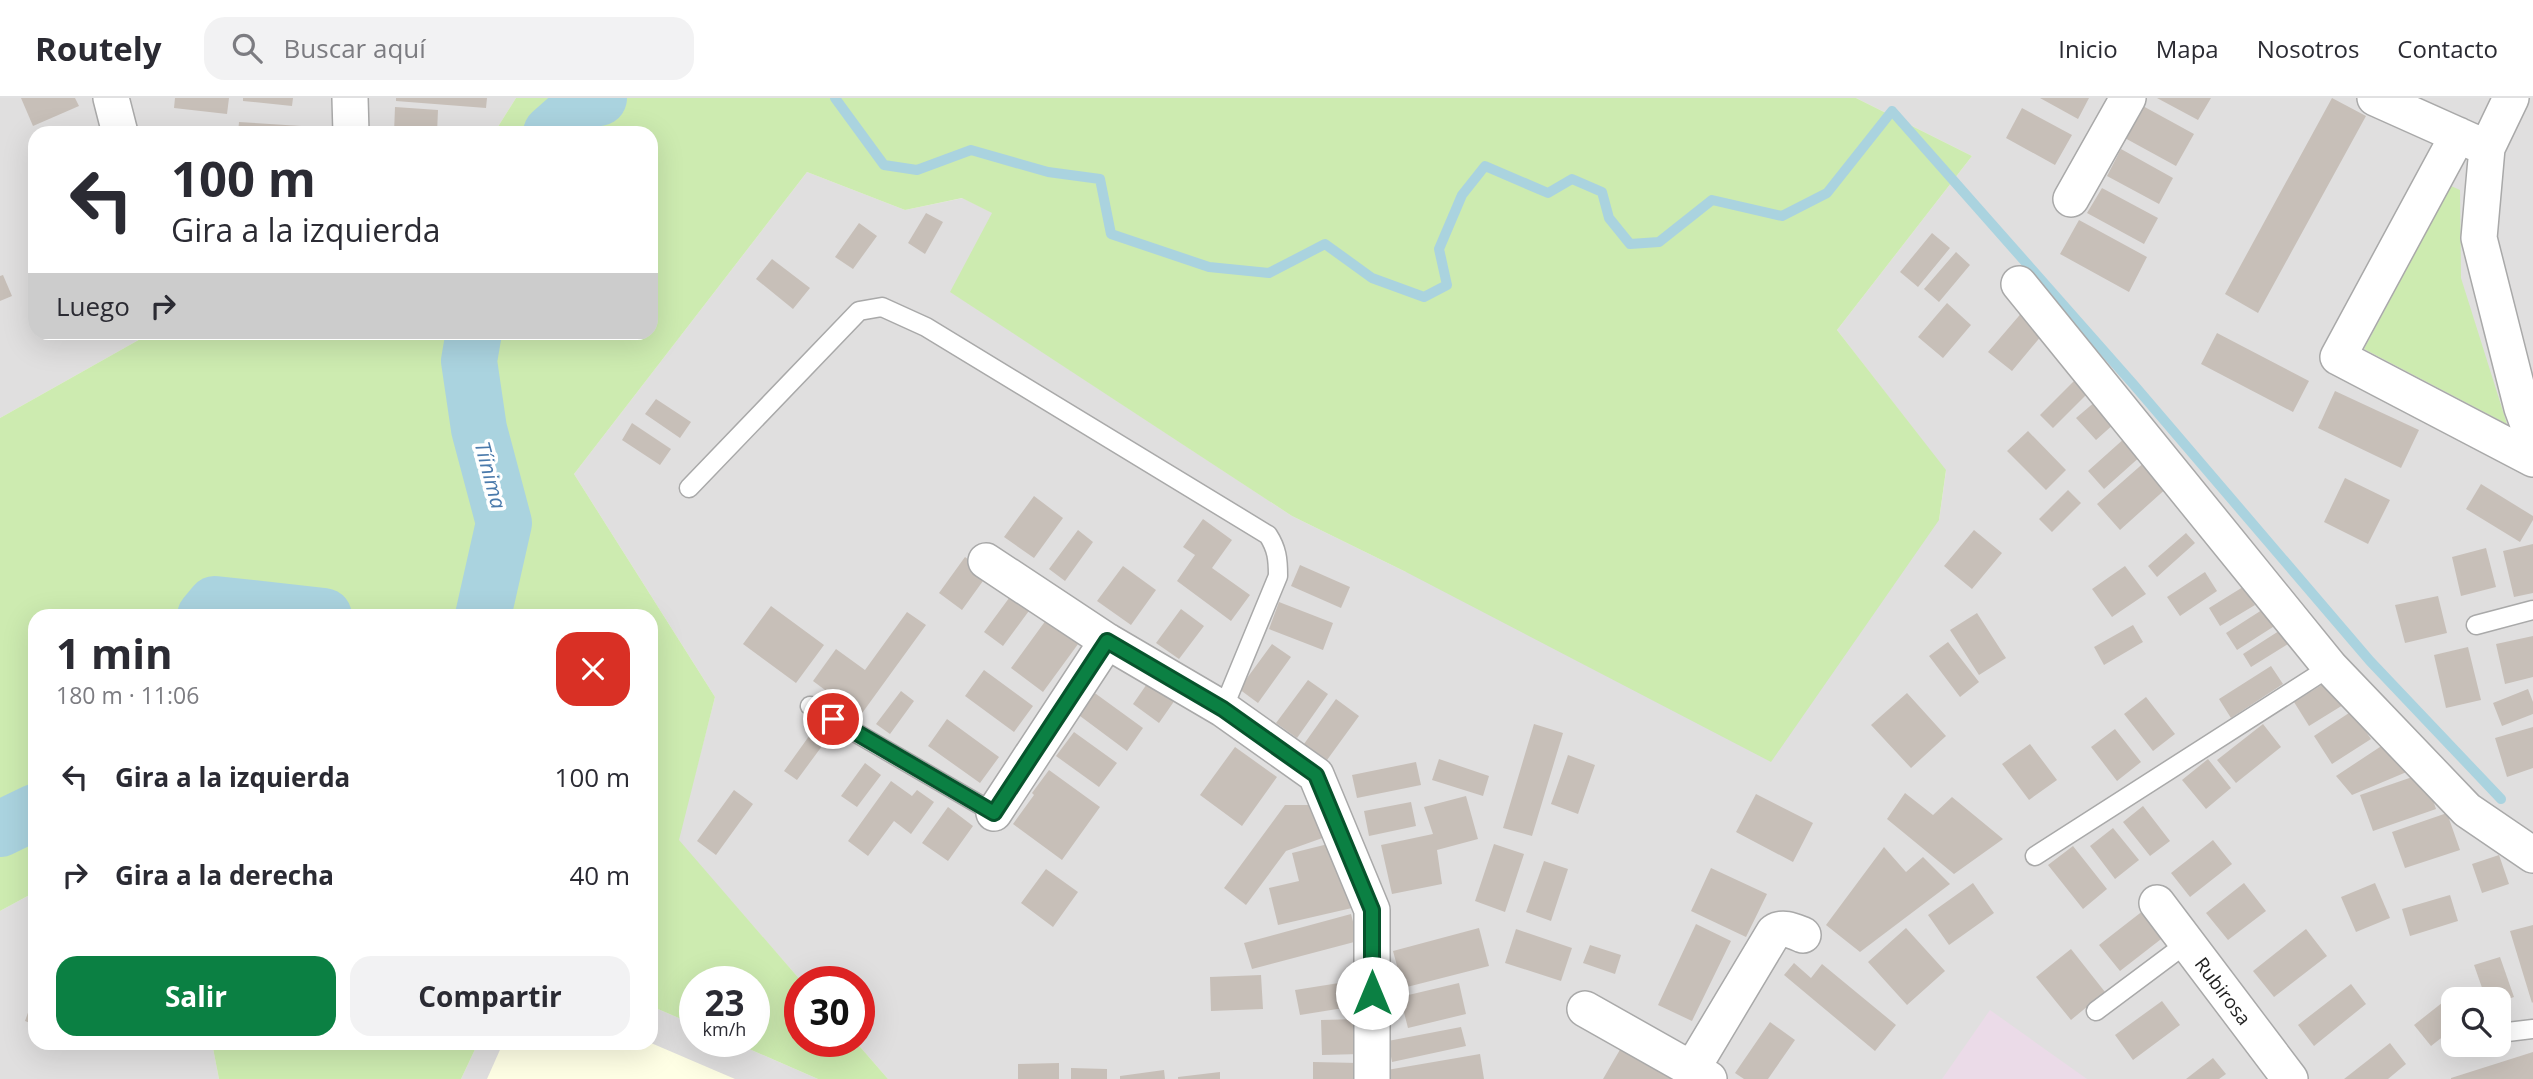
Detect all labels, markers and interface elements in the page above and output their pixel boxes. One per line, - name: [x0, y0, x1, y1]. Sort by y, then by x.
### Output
- search box: [204, 17, 694, 80]
- text: Routely: [35, 26, 162, 71]
- icon: search: [228, 29, 266, 67]
- text: Buscar aquí: [284, 30, 426, 66]
- text: Inicio: [2058, 32, 2118, 65]
- text: Mapa: [2156, 32, 2219, 65]
- text: Nosotros: [2257, 32, 2359, 65]
- text: Contacto: [2397, 32, 2498, 65]
- text: 100 m: [171, 145, 316, 211]
- icon: left: [56, 154, 147, 245]
- text: Gira a la izquierda: [171, 208, 441, 251]
- icon: right: [144, 287, 182, 325]
- text: Luego: [56, 288, 130, 324]
- water label: Tíinima: [469, 438, 513, 512]
- text: 1 min: [56, 624, 173, 681]
- button: close: [556, 632, 630, 706]
- text: 180 m · 11:06: [56, 679, 199, 711]
- pin: [803, 689, 863, 749]
- icon: arrive: [814, 700, 852, 738]
- icon: left: [56, 758, 94, 796]
- text: Gira a la izquierda: [115, 759, 350, 795]
- text: 100 m: [555, 759, 630, 795]
- icon: right: [56, 856, 94, 894]
- text: Gira a la derecha: [115, 857, 334, 893]
- text: 40 m: [569, 857, 630, 893]
- street label: Rubirosa: [2189, 952, 2257, 1030]
- button: Salir: [56, 956, 336, 1036]
- button: Compartir: [350, 956, 630, 1036]
- position arrow: [1335, 956, 1409, 1030]
- speed limit sign: 30: [784, 966, 875, 1057]
- text: 23: [704, 979, 745, 1026]
- map controls: [2441, 987, 2511, 1057]
- button: search: [2441, 987, 2511, 1057]
- text: km/h: [703, 1017, 746, 1041]

